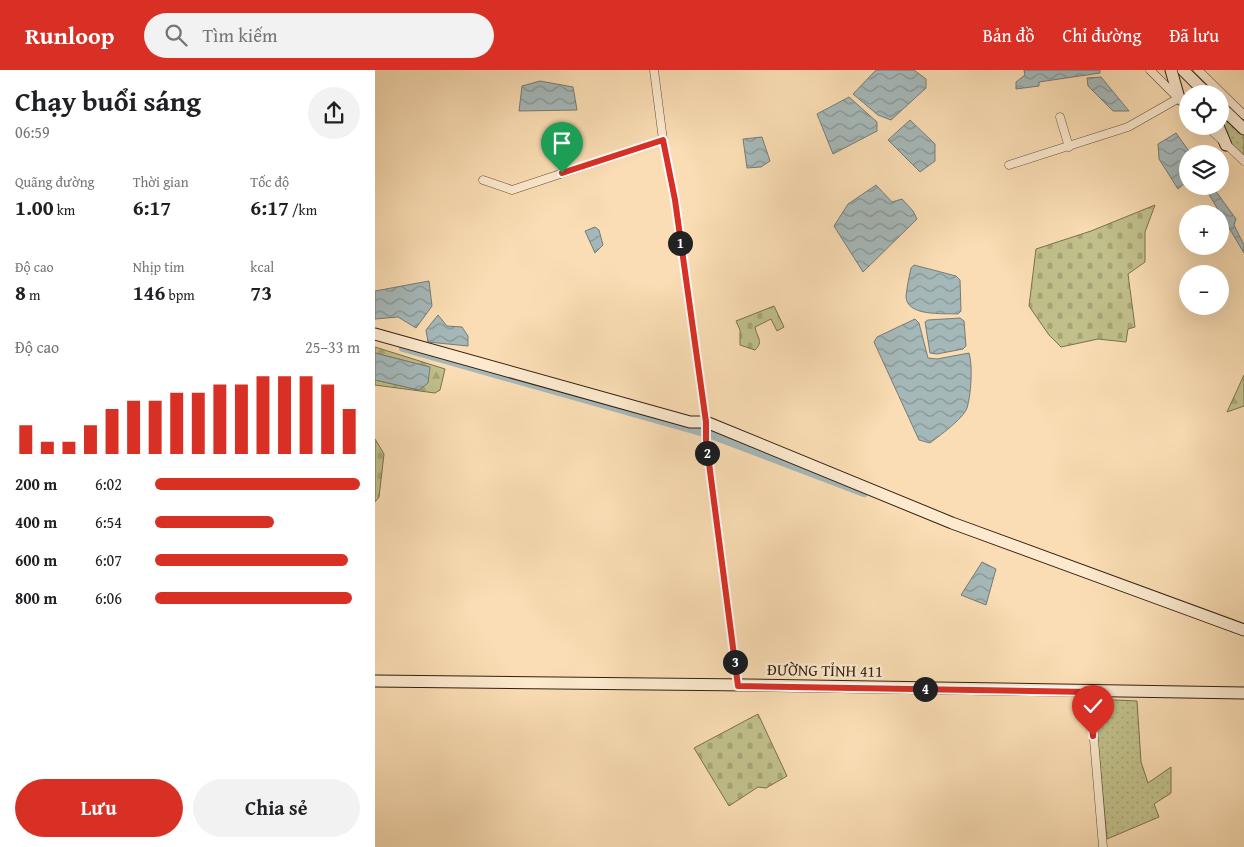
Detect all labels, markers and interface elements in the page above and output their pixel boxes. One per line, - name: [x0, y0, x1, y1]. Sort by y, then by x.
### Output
- search box: [144, 13, 494, 58]
- text: Runloop: [25, 18, 114, 53]
- icon: search: [162, 21, 190, 49]
- text: Tìm kiếm: [202, 21, 278, 49]
- text: Bản đồ: [983, 22, 1034, 49]
- text: Chỉ đường: [1062, 22, 1141, 49]
- text: Đã lưu: [1169, 22, 1219, 49]
- text: Chạy buổi sáng: [15, 80, 201, 121]
- map controls: [1179, 85, 1229, 315]
- button: locate: [1179, 85, 1229, 135]
- button: share: [308, 87, 360, 139]
- text: 06:59: [15, 120, 50, 144]
- pin: [541, 122, 583, 173]
- icon: arrive: [548, 129, 576, 157]
- button: layers: [1179, 145, 1229, 195]
- text: Quãng đường: [15, 172, 95, 192]
- text: Thời gian: [133, 172, 189, 192]
- text: Tốc độ: [250, 172, 289, 192]
- text: 1.00: [15, 192, 54, 223]
- text: 6:17: [133, 192, 171, 223]
- text: 6:17: [250, 192, 289, 223]
- text: km: [54, 200, 75, 220]
- text: /km: [289, 200, 317, 220]
- button: +: [1179, 205, 1229, 255]
- pin: 1: [667, 230, 693, 256]
- text: 1: [677, 233, 684, 253]
- text: Độ cao: [15, 257, 54, 277]
- text: Nhịp tim: [133, 257, 185, 277]
- text: kcal: [250, 257, 274, 277]
- button: −: [1179, 265, 1229, 315]
- text: 8: [15, 277, 26, 308]
- text: 146: [133, 277, 165, 308]
- text: 73: [250, 277, 272, 308]
- text: m: [26, 285, 40, 305]
- text: bpm: [165, 285, 195, 305]
- text: Độ cao: [15, 335, 59, 359]
- text: 25–33 m: [305, 335, 360, 359]
- pin: 2: [695, 440, 719, 466]
- text: 2: [704, 443, 711, 463]
- text: 200 m: [15, 472, 57, 496]
- text: 6:02: [95, 472, 122, 496]
- text: 400 m: [15, 510, 57, 534]
- text: 6:54: [95, 510, 122, 534]
- text: 600 m: [15, 548, 57, 572]
- text: 6:07: [95, 548, 122, 572]
- text: 800 m: [15, 586, 57, 610]
- text: 6:06: [95, 586, 122, 610]
- pin: 3: [723, 650, 747, 674]
- text: 3: [732, 652, 739, 672]
- street label: ĐƯỜNG TỈNH 411: [767, 657, 883, 683]
- pin: 4: [913, 676, 937, 702]
- text: 4: [922, 679, 929, 699]
- pin: [1072, 685, 1114, 736]
- icon: check: [1079, 692, 1107, 720]
- button: Lưu: [15, 779, 183, 837]
- button: Chia sẻ: [193, 779, 360, 837]

